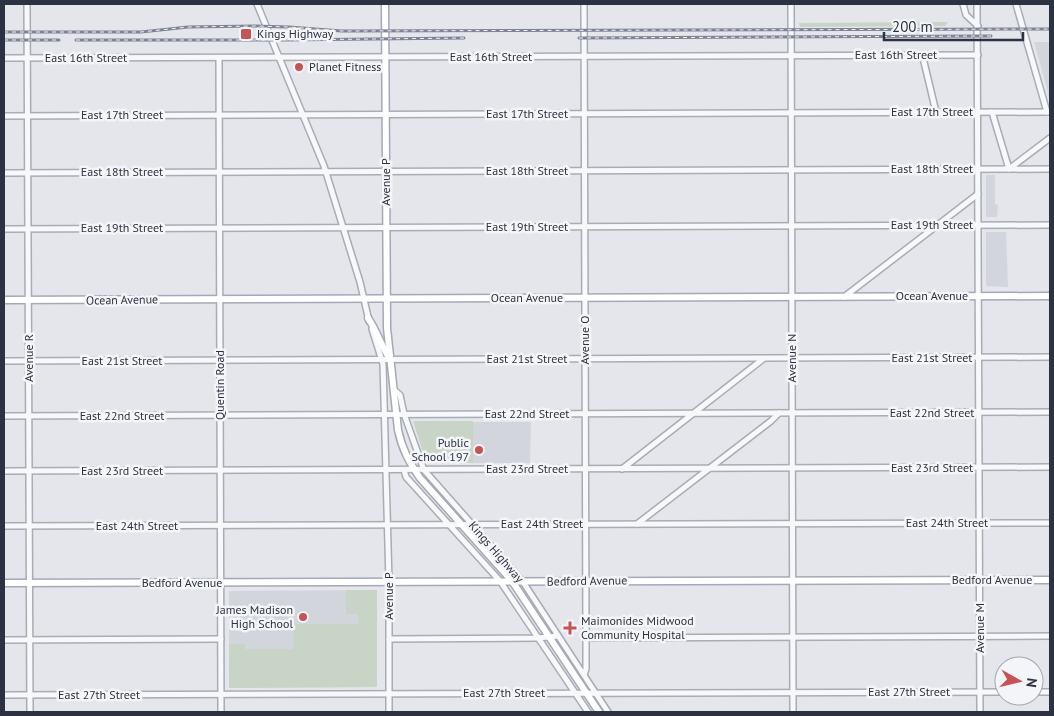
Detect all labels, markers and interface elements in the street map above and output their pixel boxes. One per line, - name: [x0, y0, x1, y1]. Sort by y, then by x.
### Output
- scale bar: [884, 10, 1023, 42]
- text: 200 m: [892, 17, 933, 36]
- place label: Kings Highway: [257, 26, 334, 41]
- marker: Kings Highway: [239, 27, 253, 41]
- street label: East 16th Street: [855, 47, 937, 62]
- street label: East 16th Street: [450, 49, 532, 64]
- street label: East 16th Street: [45, 50, 127, 65]
- place label: Planet Fitness: [309, 59, 381, 74]
- marker: Planet Fitness: [293, 61, 305, 73]
- street label: East 17th Street: [891, 104, 973, 119]
- street label: East 17th Street: [486, 106, 568, 121]
- street label: East 17th Street: [81, 107, 163, 122]
- street label: Avenue P: [378, 158, 393, 206]
- street label: East 18th Street: [891, 161, 973, 176]
- street label: East 18th Street: [486, 163, 568, 178]
- street label: East 18th Street: [81, 164, 163, 179]
- street label: East 19th Street: [891, 217, 973, 232]
- street label: East 19th Street: [486, 219, 568, 234]
- street label: East 19th Street: [81, 220, 163, 235]
- street label: Ocean Avenue: [896, 288, 968, 303]
- street label: Ocean Avenue: [491, 290, 563, 305]
- street label: Ocean Avenue: [86, 291, 158, 308]
- street label: Avenue O: [577, 316, 592, 364]
- street label: Avenue R: [21, 334, 36, 382]
- street label: Avenue N: [784, 334, 799, 382]
- street label: Quentin Road: [212, 350, 227, 420]
- street label: East 21st Street: [892, 350, 972, 365]
- street label: East 21st Street: [487, 351, 567, 366]
- street label: East 21st Street: [82, 353, 162, 368]
- street label: East 22nd Street: [890, 405, 974, 420]
- street label: East 22nd Street: [485, 406, 569, 421]
- street label: East 22nd Street: [80, 408, 164, 423]
- place label: Public School 197: [411, 435, 470, 464]
- marker: Public School 197: [473, 444, 485, 456]
- street label: East 23rd Street: [891, 460, 973, 475]
- street label: East 23rd Street: [486, 461, 568, 476]
- street label: East 23rd Street: [81, 463, 163, 478]
- street label: East 24th Street: [906, 515, 988, 530]
- street label: East 24th Street: [501, 516, 583, 531]
- street label: East 24th Street: [96, 518, 178, 533]
- street label: Kings Highway: [466, 518, 527, 586]
- street label: Avenue P: [381, 572, 396, 620]
- street label: Bedford Avenue: [547, 572, 627, 589]
- street label: Bedford Avenue: [952, 572, 1032, 587]
- street label: Bedford Avenue: [142, 575, 222, 590]
- place label: James Madison High School: [215, 602, 293, 631]
- street label: Avenue M: [972, 603, 987, 653]
- marker: James Madison High School: [297, 611, 309, 623]
- place label: Maimonides Midwood Community Hospital: [581, 613, 694, 642]
- marker: Maimonides Midwood Community Hospital: [563, 621, 577, 635]
- north arrow: [994, 656, 1044, 706]
- text: N: [1022, 677, 1041, 689]
- street label: East 27th Street: [868, 684, 950, 699]
- street label: East 27th Street: [463, 685, 545, 700]
- street label: East 27th Street: [58, 687, 140, 702]

